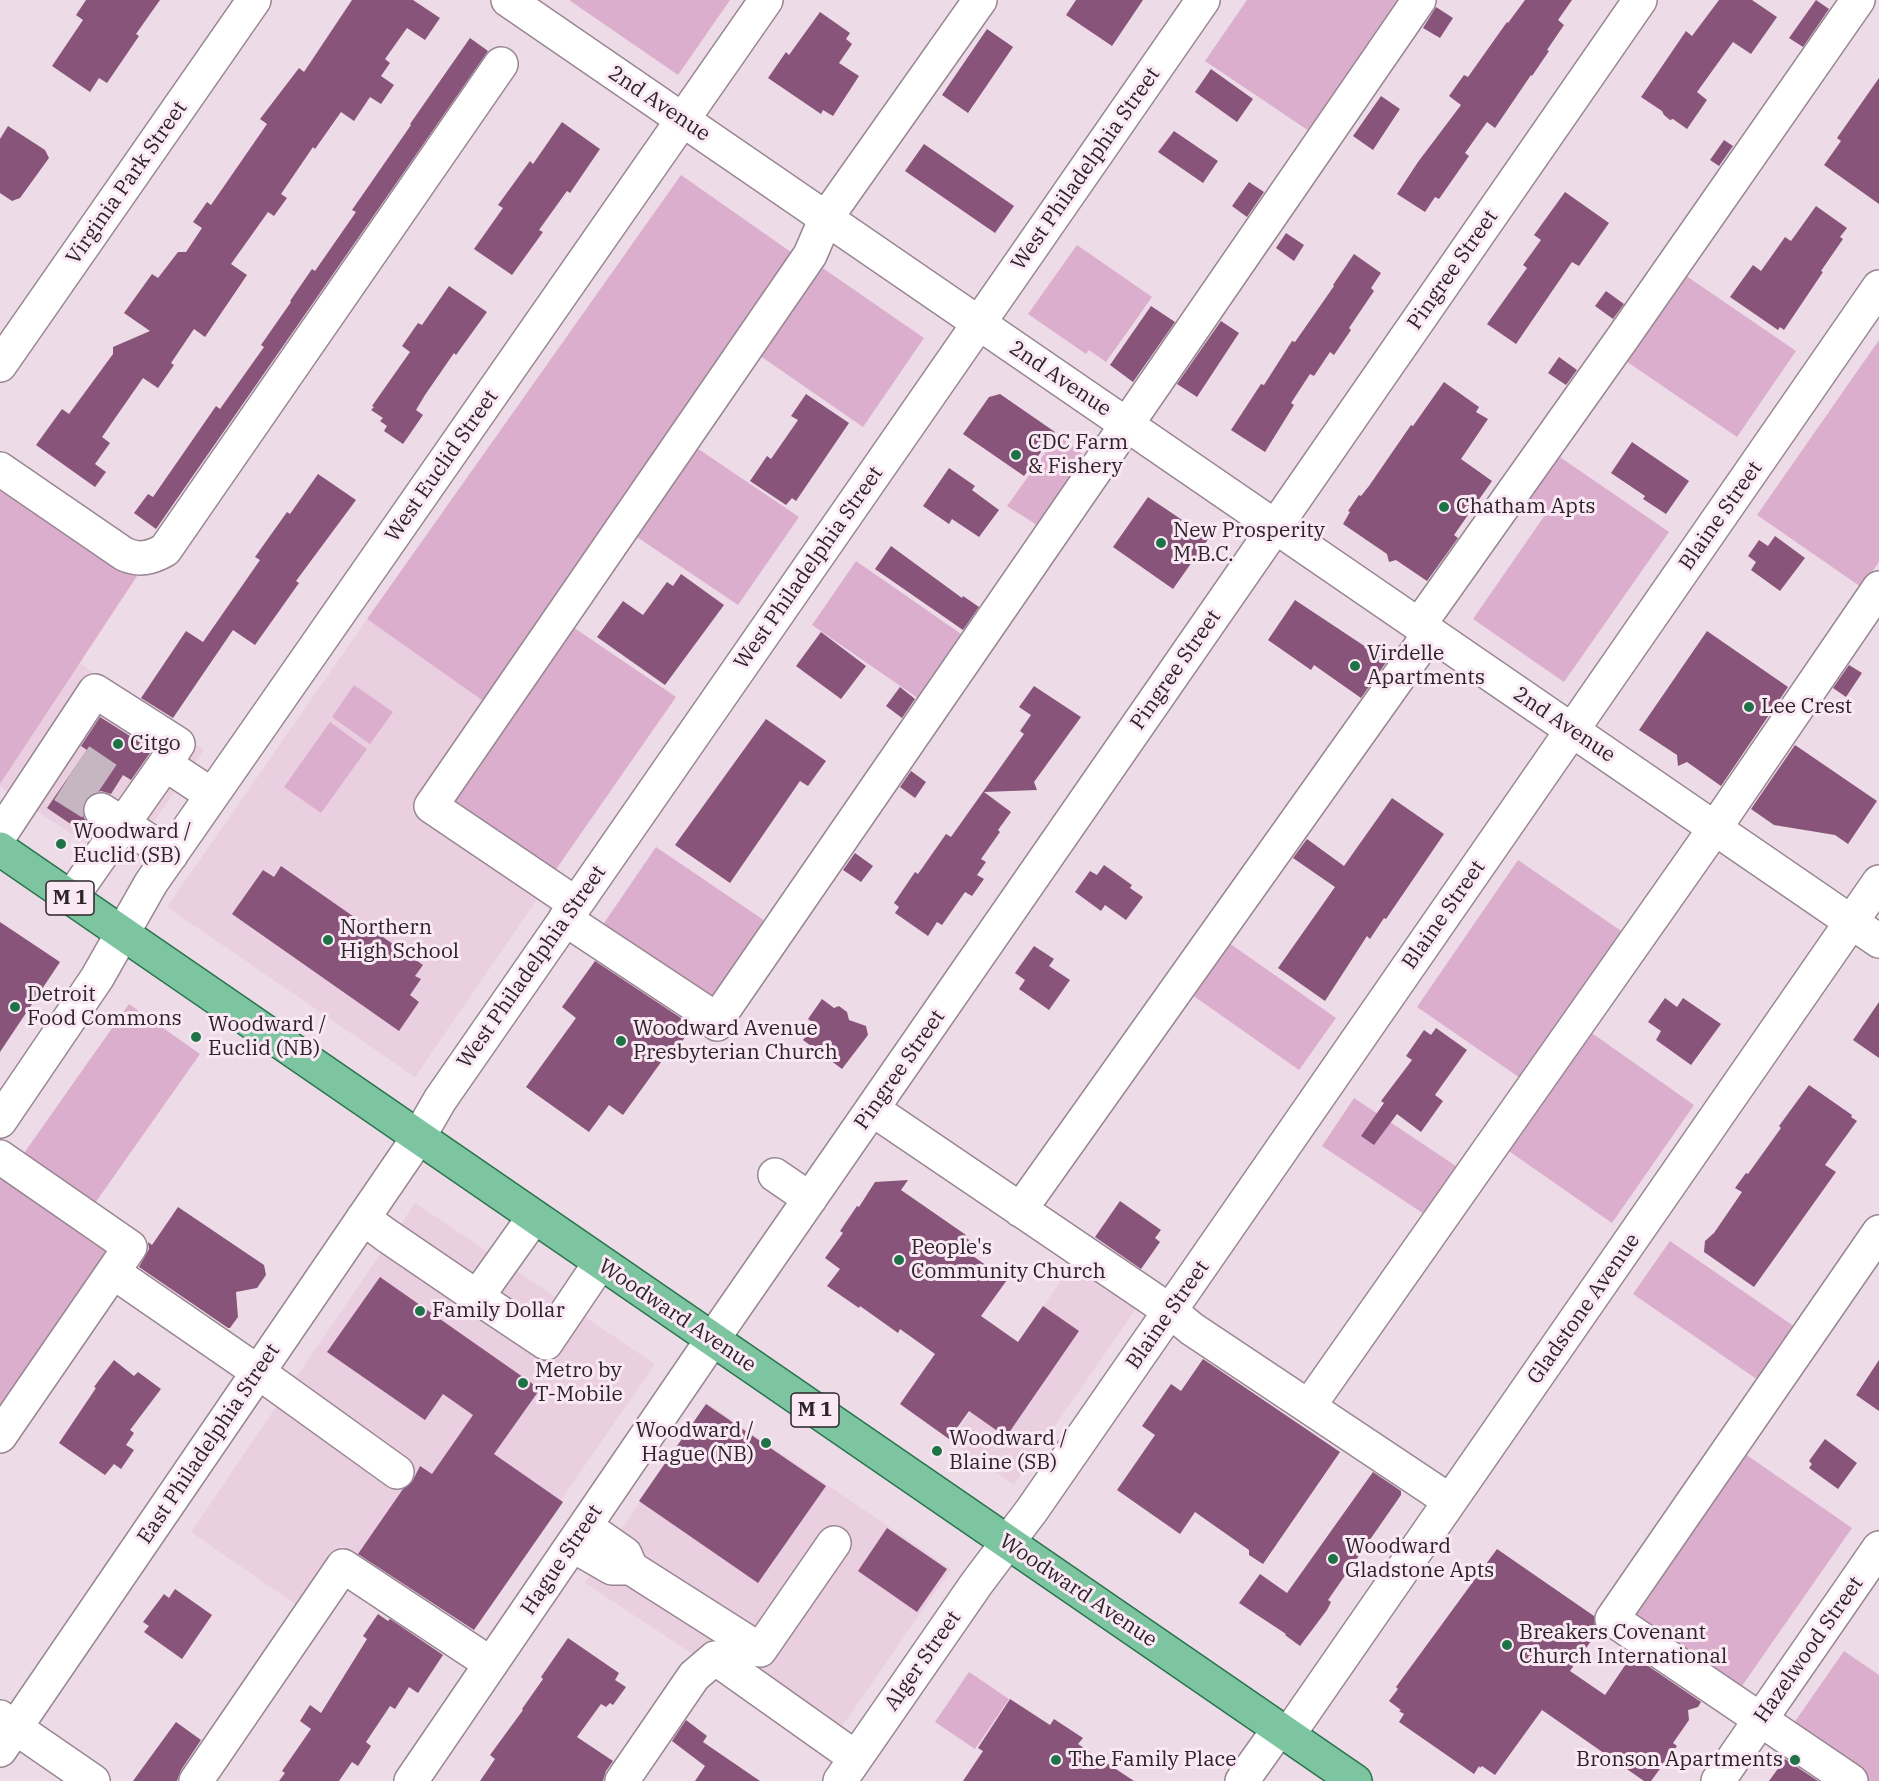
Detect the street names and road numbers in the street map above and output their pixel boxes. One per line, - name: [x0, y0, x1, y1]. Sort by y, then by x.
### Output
- street label: 2nd Avenue: [603, 61, 715, 147]
- street label: West Philadelphia Street: [1006, 63, 1166, 275]
- street label: Virginia Park Street: [61, 96, 193, 270]
- street label: Pingree Street: [1402, 205, 1504, 335]
- street label: 2nd Avenue: [1004, 336, 1116, 422]
- street label: West Euclid Street: [380, 385, 504, 547]
- street label: Blaine Street: [1674, 457, 1768, 575]
- street label: West Philadelphia Street: [729, 462, 889, 674]
- street label: Pingree Street: [1125, 605, 1227, 735]
- street label: 2nd Avenue: [1508, 682, 1620, 768]
- street label: Blaine Street: [1397, 856, 1491, 974]
- street label: West Philadelphia Street: [452, 861, 612, 1073]
- road number: M 1: [46, 881, 94, 915]
- street label: Pingree Street: [849, 1005, 951, 1135]
- street label: Gladstone Avenue: [1523, 1229, 1645, 1389]
- street label: Woodward Avenue: [593, 1254, 761, 1378]
- street label: Blaine Street: [1121, 1256, 1215, 1374]
- street label: East Philadelphia Street: [133, 1339, 285, 1549]
- road number: M 1: [791, 1393, 839, 1427]
- street label: Hague Street: [516, 1500, 608, 1620]
- street label: Woodward Avenue: [994, 1529, 1162, 1653]
- street label: Hazelwood Street: [1749, 1572, 1869, 1728]
- street label: Alger Street: [879, 1606, 967, 1716]

